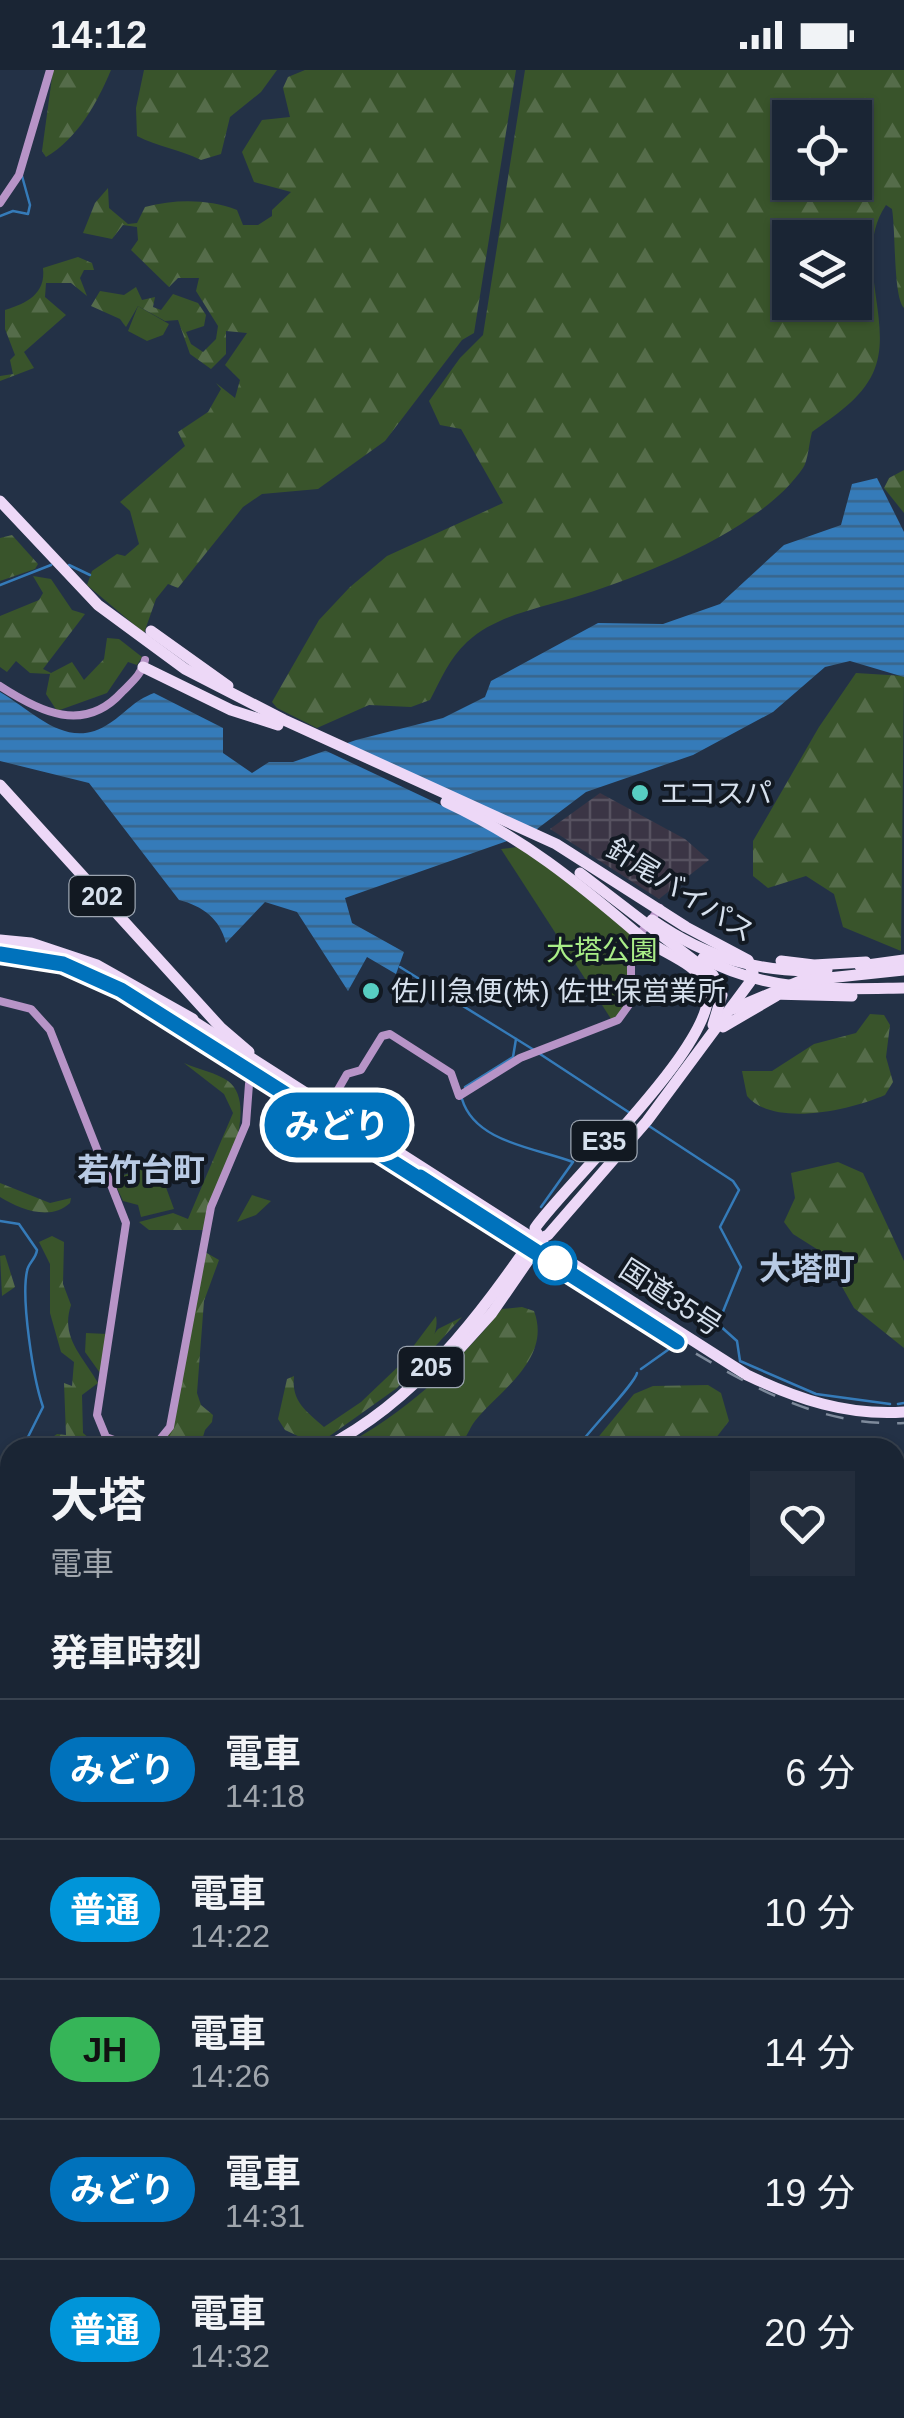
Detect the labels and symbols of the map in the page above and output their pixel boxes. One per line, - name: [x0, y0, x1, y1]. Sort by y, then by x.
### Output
- place label: エコスパ: [660, 778, 772, 809]
- marker: エコスパ: [629, 782, 651, 804]
- street label: 針尾バイパス: [602, 833, 760, 948]
- road number: 202: [70, 876, 134, 916]
- park label: 大塔公園: [546, 935, 658, 966]
- place label: 佐川急便(株) 佐世保営業所: [391, 976, 725, 1007]
- marker: 佐川急便(株) 佐世保営業所: [360, 980, 382, 1002]
- line badge: みどり: [280, 1092, 394, 1158]
- road number: E35: [572, 1121, 636, 1161]
- district label: 若竹台町: [77, 1152, 205, 1188]
- unlabelled marker: [534, 1242, 576, 1284]
- district label: 大塔町: [759, 1251, 855, 1287]
- street label: 国道35号: [614, 1253, 727, 1342]
- road number: 205: [398, 1347, 464, 1387]

